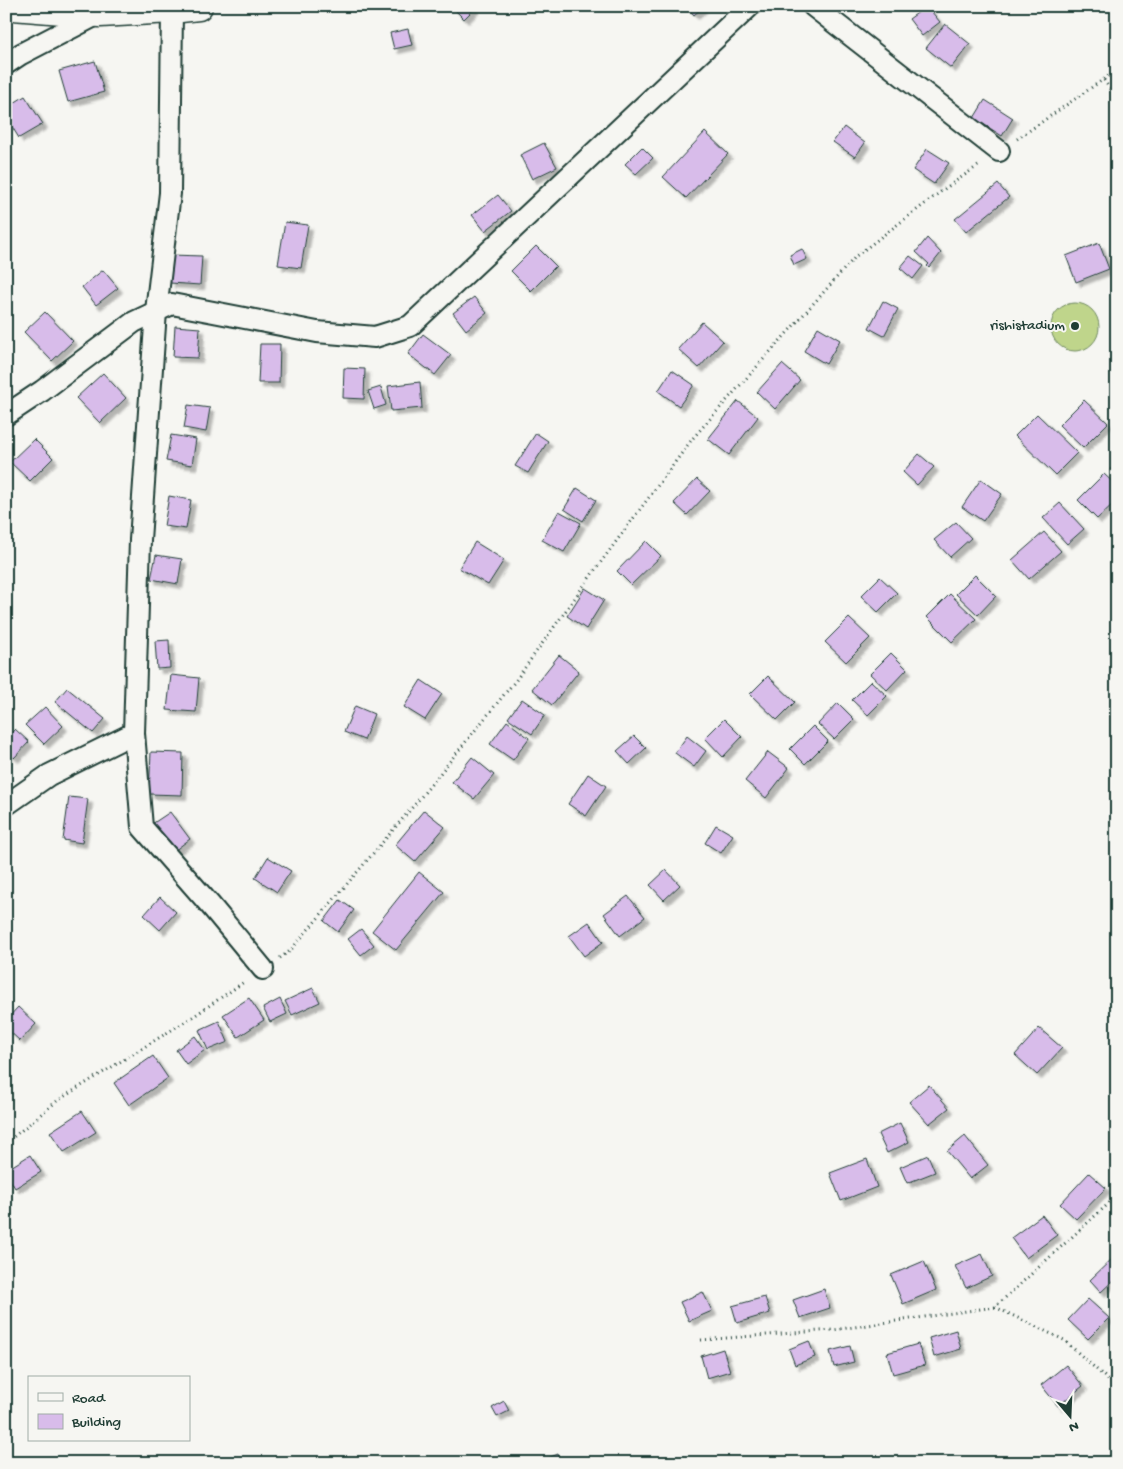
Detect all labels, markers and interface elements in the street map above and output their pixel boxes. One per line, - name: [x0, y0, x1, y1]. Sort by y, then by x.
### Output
- place label: rishistadium: [990, 317, 1065, 335]
- marker: rishistadium: [1069, 320, 1081, 332]
- legend: [28, 1376, 190, 1442]
- text: Road: [72, 1390, 106, 1408]
- north arrow: [1046, 1392, 1096, 1442]
- text: Building: [71, 1414, 121, 1432]
- text: N: [1066, 1416, 1081, 1435]

